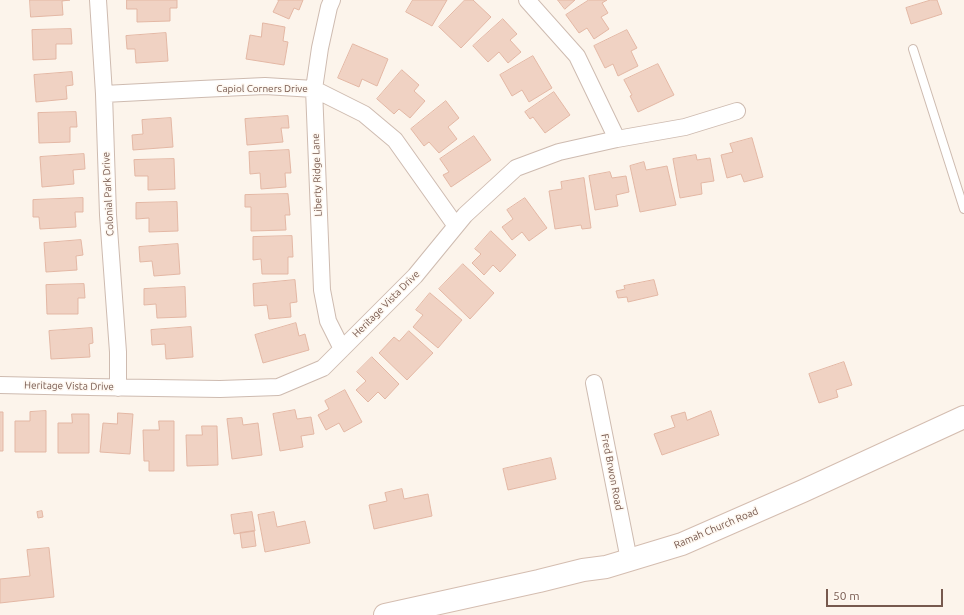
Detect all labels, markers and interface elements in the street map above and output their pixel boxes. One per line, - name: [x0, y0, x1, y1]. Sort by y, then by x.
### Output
- street label: Capiol Corners Drive: [216, 83, 308, 95]
- street label: Liberty Ridge Lane: [310, 133, 324, 217]
- street label: Colonial Park Drive: [100, 152, 116, 236]
- street label: Heritage Vista Drive: [350, 268, 422, 340]
- street label: Heritage Vista Drive: [24, 379, 114, 393]
- street label: Fred Brwon Road: [599, 433, 625, 511]
- street label: Ramah Church Road: [672, 505, 760, 551]
- scale bar: [828, 581, 945, 607]
- text: 50 m: [833, 589, 860, 602]

